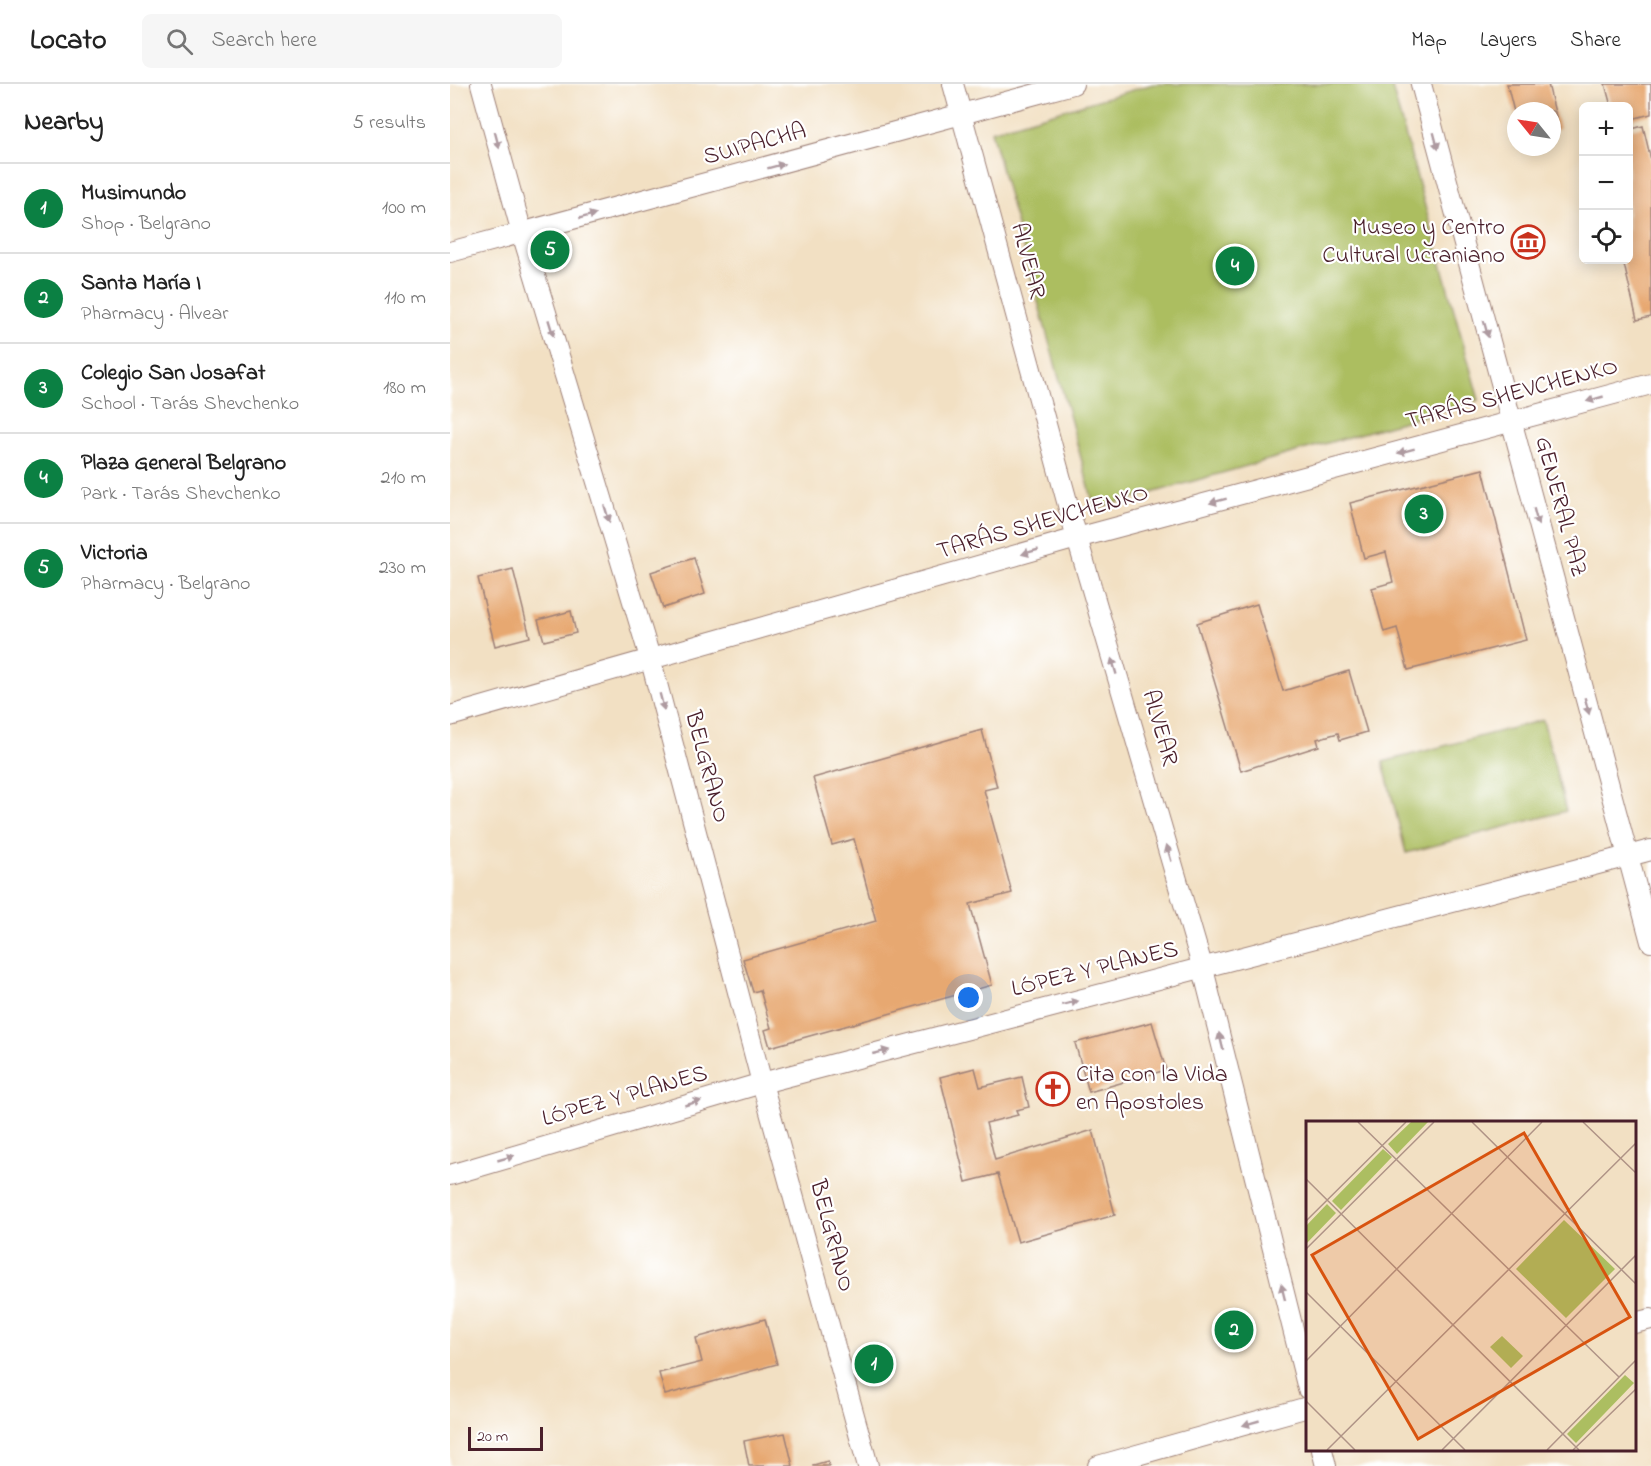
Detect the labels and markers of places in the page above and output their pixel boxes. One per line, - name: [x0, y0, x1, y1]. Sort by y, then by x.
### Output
- place label: Museo y Centro Cultural Ucraniano: [1322, 211, 1505, 274]
- museum icon: Museo y Centro Cultural Ucraniano: [1510, 224, 1546, 260]
- pin: 5: [530, 228, 570, 272]
- pin: 4: [1216, 244, 1254, 288]
- pin: 3: [1404, 492, 1444, 536]
- place label: Cita con la Vida en Apostoles: [1076, 1058, 1228, 1121]
- church icon: Cita con la Vida en Apostoles: [1035, 1071, 1071, 1107]
- pin: 2: [1214, 1308, 1254, 1352]
- pin: 1: [854, 1342, 894, 1386]

